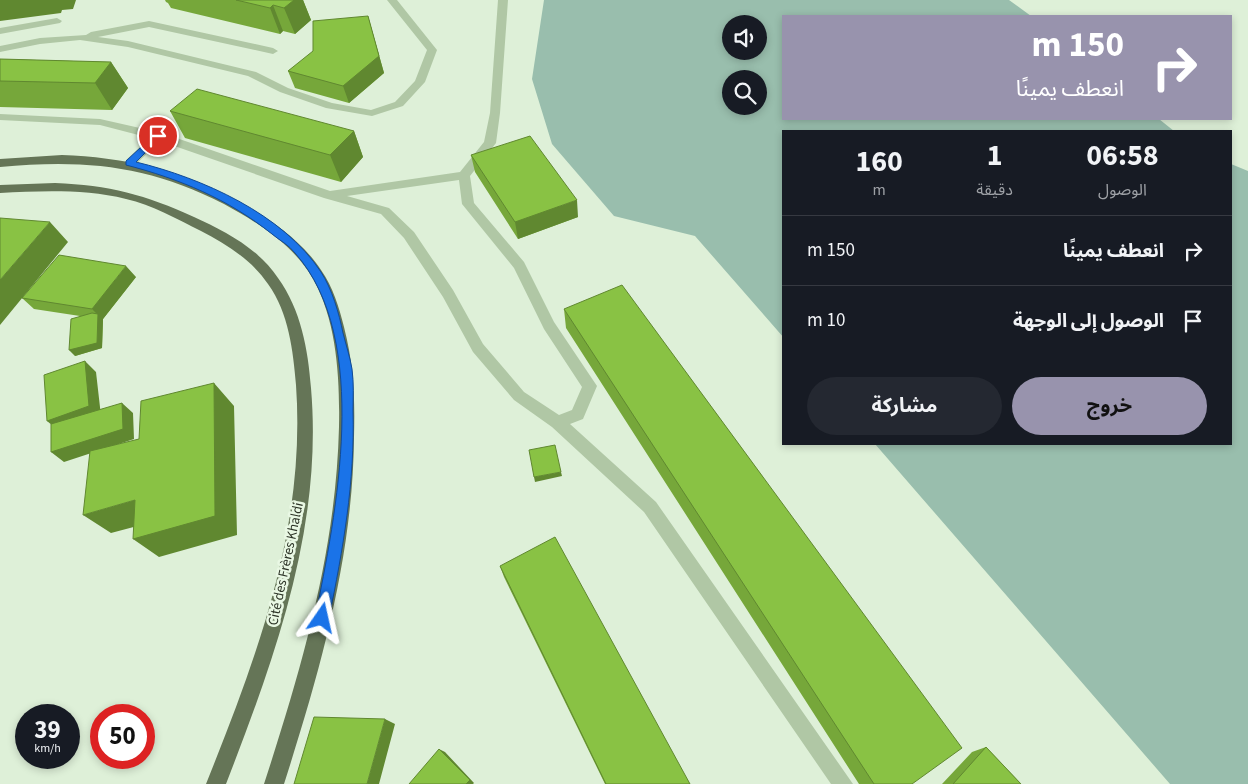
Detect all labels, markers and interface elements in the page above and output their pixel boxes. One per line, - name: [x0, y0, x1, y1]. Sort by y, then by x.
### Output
- map controls: [722, 15, 767, 115]
- button: sound: [722, 15, 767, 60]
- text: 150 m: [1032, 20, 1124, 70]
- icon: right: [1142, 35, 1207, 100]
- button: search: [722, 70, 767, 115]
- text: انعطف يمينًا: [1016, 73, 1124, 105]
- pin: [137, 115, 179, 157]
- icon: arrive: [144, 122, 172, 150]
- text: 1: [987, 134, 1003, 177]
- text: 06:58: [1086, 134, 1159, 177]
- text: 160: [855, 140, 903, 183]
- text: m: [873, 179, 886, 201]
- text: دقيقة: [976, 179, 1013, 201]
- text: الوصول: [1098, 179, 1147, 201]
- text: 150 m: [807, 237, 855, 264]
- icon: right: [1179, 237, 1207, 265]
- text: انعطف يمينًا: [1063, 238, 1164, 265]
- text: 10 m: [807, 307, 845, 334]
- icon: arrive: [1179, 307, 1207, 335]
- text: الوصول إلى الوجهة: [1013, 308, 1164, 335]
- button: مشاركة: [807, 377, 1002, 435]
- button: خروج: [1012, 377, 1207, 435]
- street label: Cité des Frères Khaldi: [263, 501, 309, 627]
- position arrow: [295, 591, 347, 643]
- speed limit sign: 50: [90, 704, 155, 769]
- text: 39: [34, 712, 61, 748]
- text: km/h: [34, 740, 61, 757]

